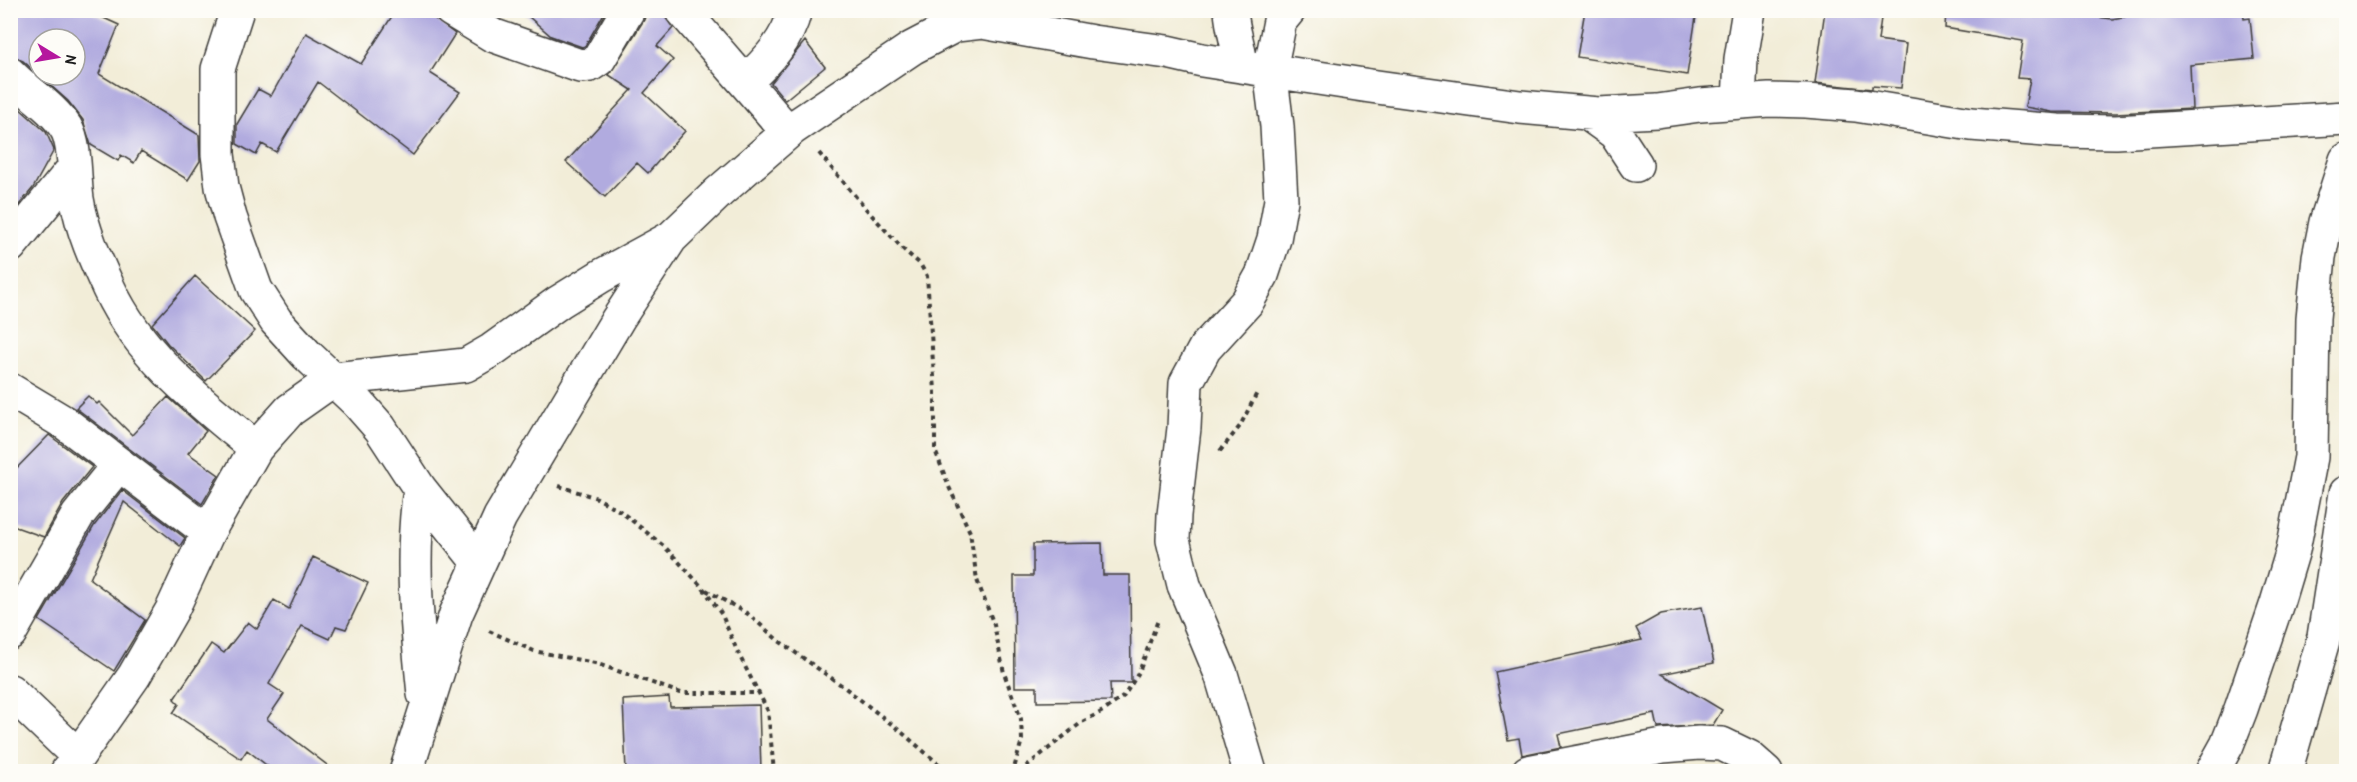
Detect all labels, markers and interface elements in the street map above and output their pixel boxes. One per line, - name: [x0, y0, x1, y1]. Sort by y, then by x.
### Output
- north arrow: [27, 27, 87, 87]
- text: N: [60, 54, 83, 67]

